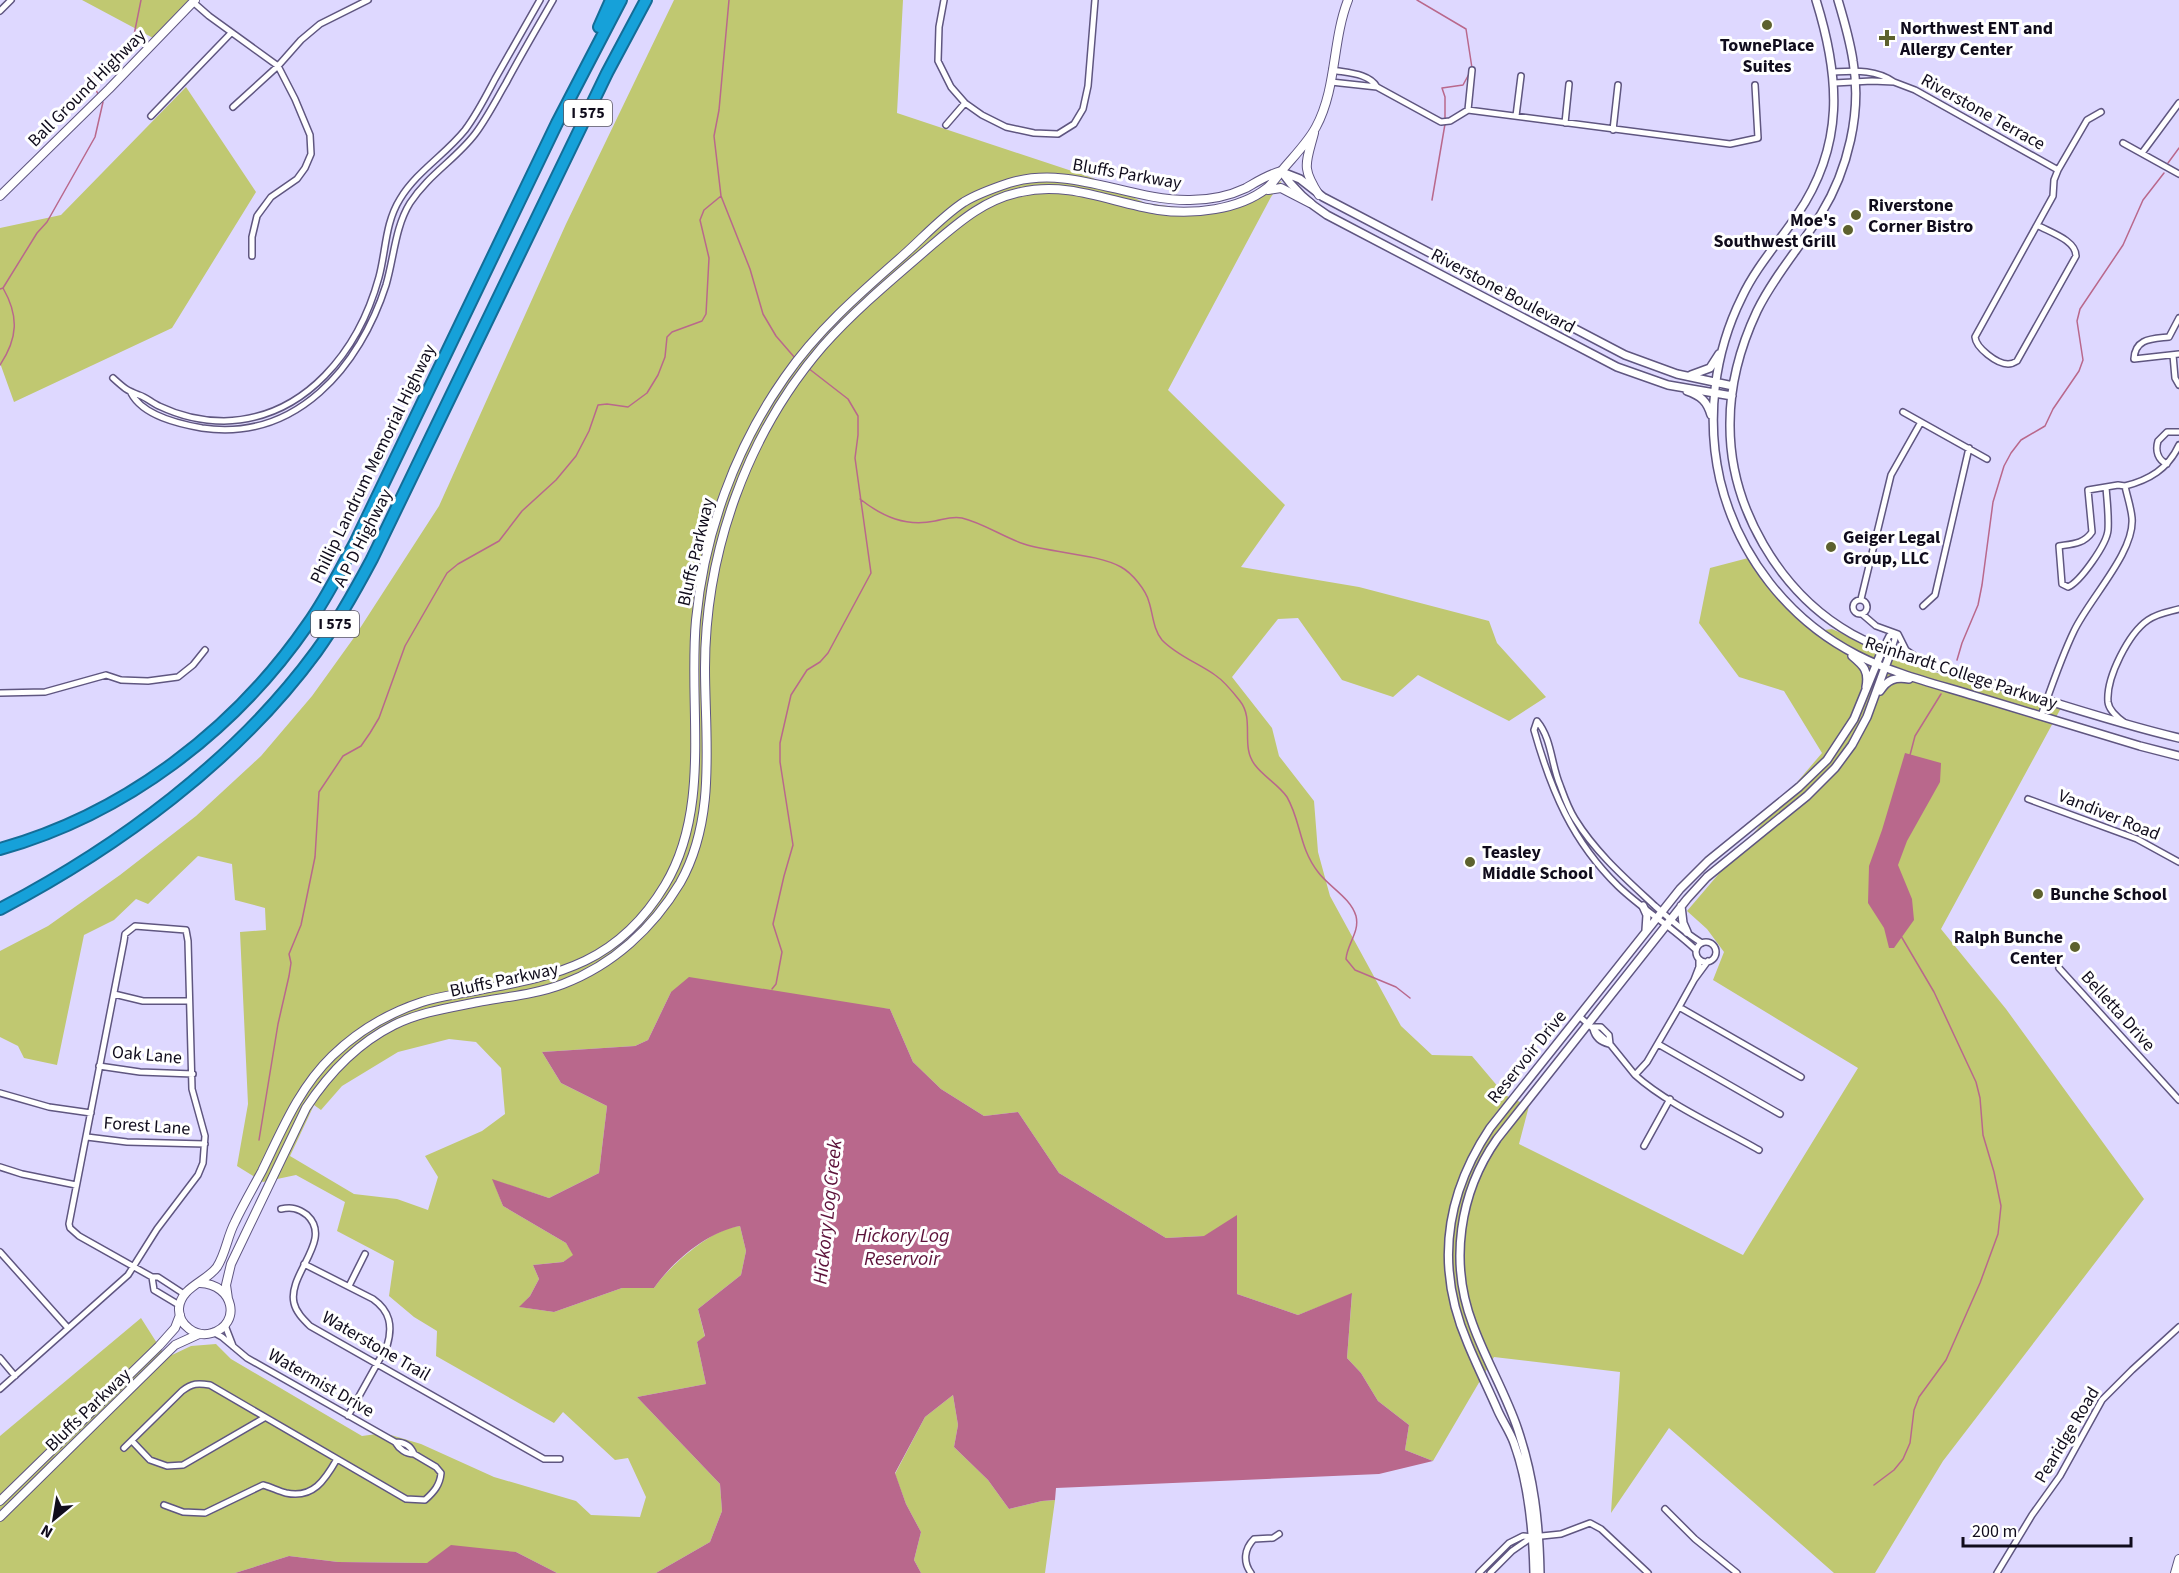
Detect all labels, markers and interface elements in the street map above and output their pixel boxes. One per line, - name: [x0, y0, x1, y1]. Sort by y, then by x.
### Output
- place label: Northwest ENT and Allergy Center: [1899, 16, 2053, 62]
- marker: TownePlace Suites: [1760, 18, 1774, 32]
- street label: Ball Ground Highway: [22, 23, 152, 153]
- marker: Northwest ENT and Allergy Center: [1878, 29, 1896, 47]
- place label: TownePlace Suites: [1720, 33, 1814, 79]
- street label: Riverstone Terrace: [1916, 67, 2050, 157]
- road number: I 575: [564, 100, 612, 126]
- street label: Bluffs Parkway: [1071, 152, 1184, 196]
- place label: Riverstone Corner Bistro: [1868, 193, 1973, 239]
- place label: Moe's Southwest Grill: [1713, 208, 1836, 254]
- marker: Riverstone Corner Bistro: [1849, 208, 1863, 222]
- marker: Moe's Southwest Grill: [1841, 223, 1855, 237]
- street label: Riverstone Boulevard: [1426, 242, 1580, 340]
- street label: Phillip Landrum Memorial Highway: [304, 339, 442, 588]
- street label: A P D Highway: [328, 484, 399, 591]
- street label: Bluffs Parkway: [671, 495, 721, 609]
- place label: Geiger Legal Group, LLC: [1843, 525, 1940, 571]
- marker: Geiger Legal Group, LLC: [1824, 540, 1838, 554]
- road number: I 575: [311, 611, 359, 637]
- street label: Reinhardt College Parkway: [1862, 630, 2061, 716]
- street label: Vandiver Road: [2054, 783, 2164, 847]
- place label: Teasley Middle School: [1482, 840, 1593, 886]
- marker: Teasley Middle School: [1463, 855, 1477, 869]
- place label: Bunche School: [2050, 882, 2167, 907]
- marker: Bunche School: [2031, 887, 2045, 901]
- place label: Ralph Bunche Center: [1954, 925, 2064, 971]
- marker: Ralph Bunche Center: [2068, 940, 2082, 954]
- street label: Bluffs Parkway: [447, 956, 561, 1004]
- street label: Belletta Drive: [2075, 965, 2161, 1057]
- street label: Reservoir Drive: [1482, 1005, 1572, 1109]
- street label: Oak Lane: [111, 1039, 183, 1071]
- street label: Forest Lane: [103, 1111, 191, 1142]
- water label: Hickory Log Creek: [806, 1138, 850, 1286]
- water label: Hickory Log Reservoir: [854, 1222, 950, 1273]
- street label: Waterstone Trail: [317, 1305, 435, 1387]
- street label: Watermist Drive: [263, 1342, 379, 1424]
- street label: Bluffs Parkway: [40, 1362, 137, 1457]
- street label: Pearidge Road: [2028, 1382, 2106, 1488]
- north arrow: [24, 1489, 84, 1549]
- scale bar: [1963, 1510, 2131, 1548]
- text: N: [37, 1519, 57, 1543]
- text: 200 m: [1972, 1519, 2017, 1544]

